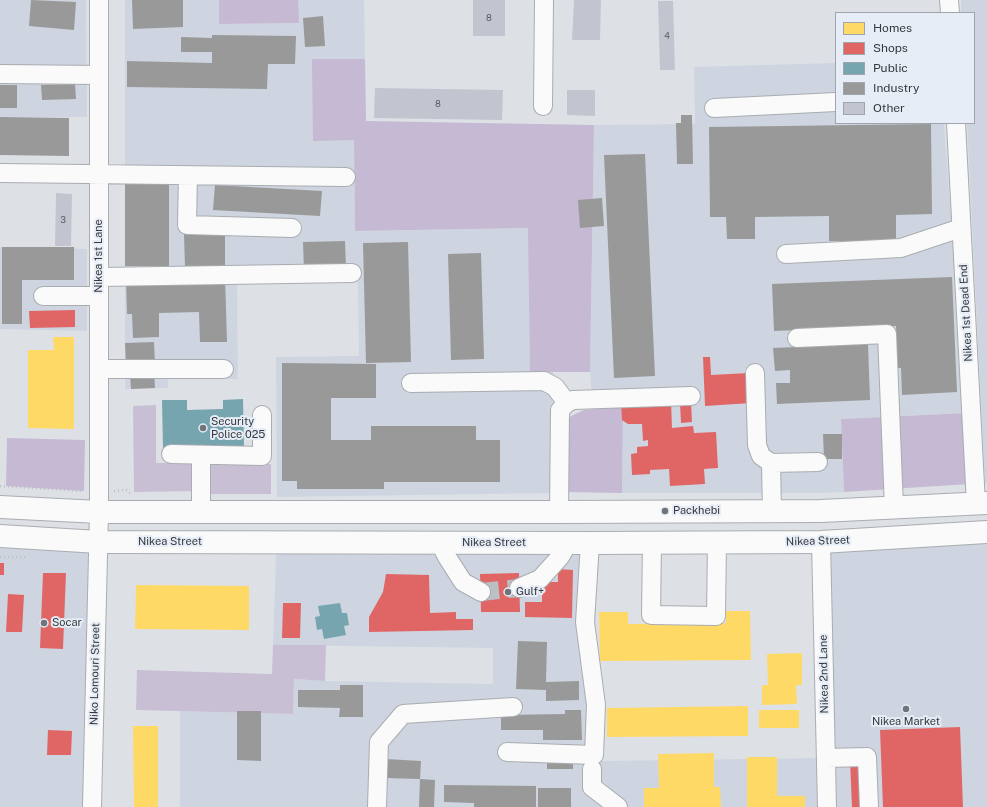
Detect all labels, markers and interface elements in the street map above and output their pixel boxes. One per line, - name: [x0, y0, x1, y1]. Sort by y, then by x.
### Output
- legend: [835, 12, 975, 124]
- house number: 8: [486, 13, 492, 23]
- text: Homes: [873, 21, 912, 35]
- house number: 4: [664, 31, 670, 41]
- text: Shops: [873, 41, 908, 55]
- text: Public: [873, 61, 908, 75]
- text: Industry: [873, 81, 919, 95]
- house number: 8: [435, 99, 441, 109]
- text: Other: [873, 101, 905, 115]
- house number: 3: [60, 215, 66, 225]
- street label: Nikea 1st Lane: [92, 219, 106, 293]
- street label: Nikea 1st Dead End: [957, 264, 975, 362]
- place label: Security Police 025: [211, 415, 265, 441]
- marker: Security Police 025: [198, 423, 208, 433]
- place label: Packhebi: [673, 504, 720, 518]
- marker: Packhebi: [660, 506, 670, 516]
- street label: Nikea Street: [786, 533, 850, 549]
- street label: Nikea Street: [138, 535, 202, 549]
- street label: Nikea Street: [462, 536, 526, 550]
- place label: Gulf+: [516, 585, 544, 599]
- marker: Gulf+: [503, 587, 513, 597]
- place label: Socar: [52, 616, 82, 630]
- marker: Socar: [39, 618, 49, 628]
- street label: Niko Lomouri Street: [88, 623, 102, 725]
- street label: Nikea 2nd Lane: [817, 634, 831, 714]
- marker: Nikea Market: [901, 704, 911, 714]
- place label: Nikea Market: [872, 715, 940, 729]

